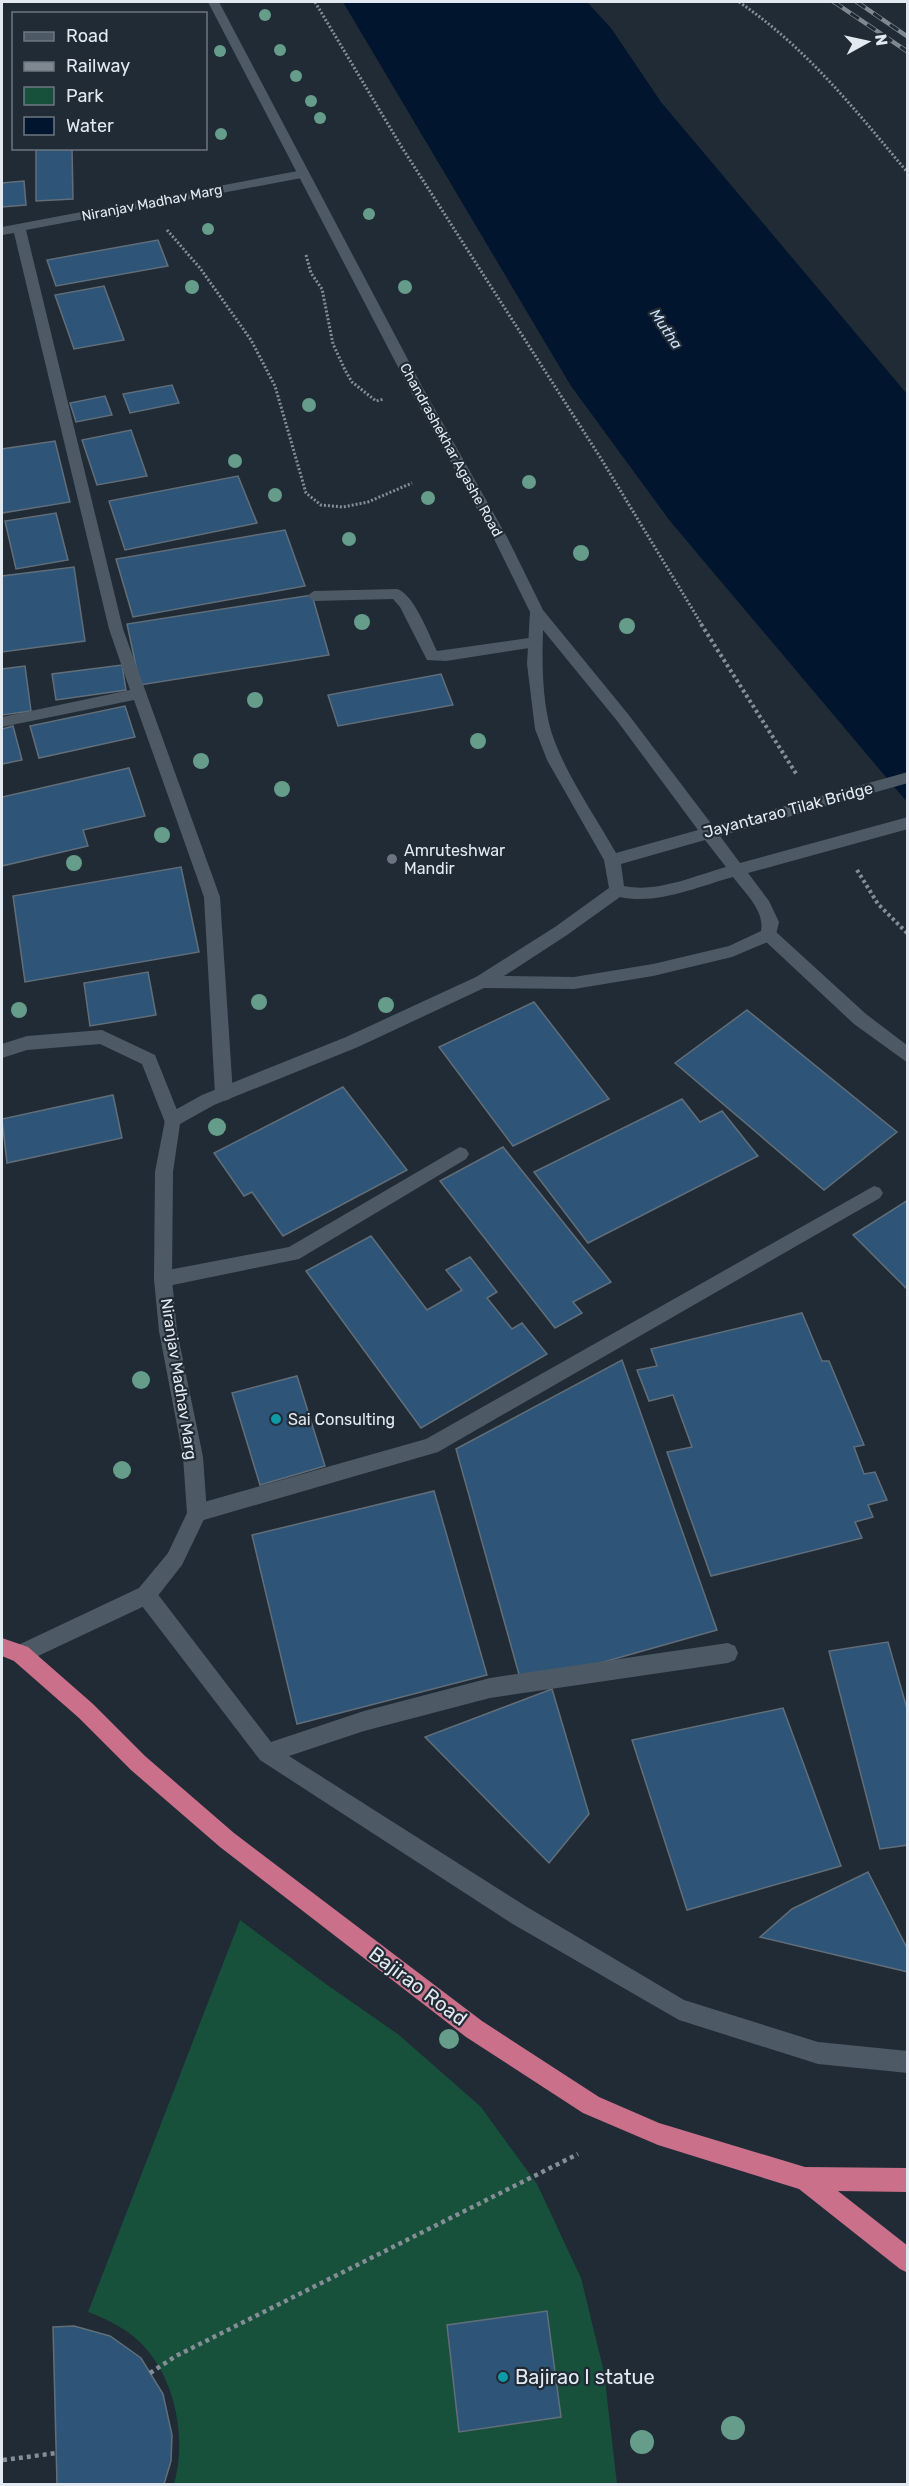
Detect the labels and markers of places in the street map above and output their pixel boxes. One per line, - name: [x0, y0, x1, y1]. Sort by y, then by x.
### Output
- place label: Amruteshwar Mandir: [404, 841, 505, 878]
- marker: Amruteshwar Mandir: [385, 852, 399, 866]
- place label: Sai Consulting: [288, 1410, 395, 1429]
- marker: Sai Consulting: [269, 1412, 283, 1426]
- place label: Bajirao I statue: [515, 2365, 655, 2389]
- marker: Bajirao I statue: [496, 2370, 510, 2384]

